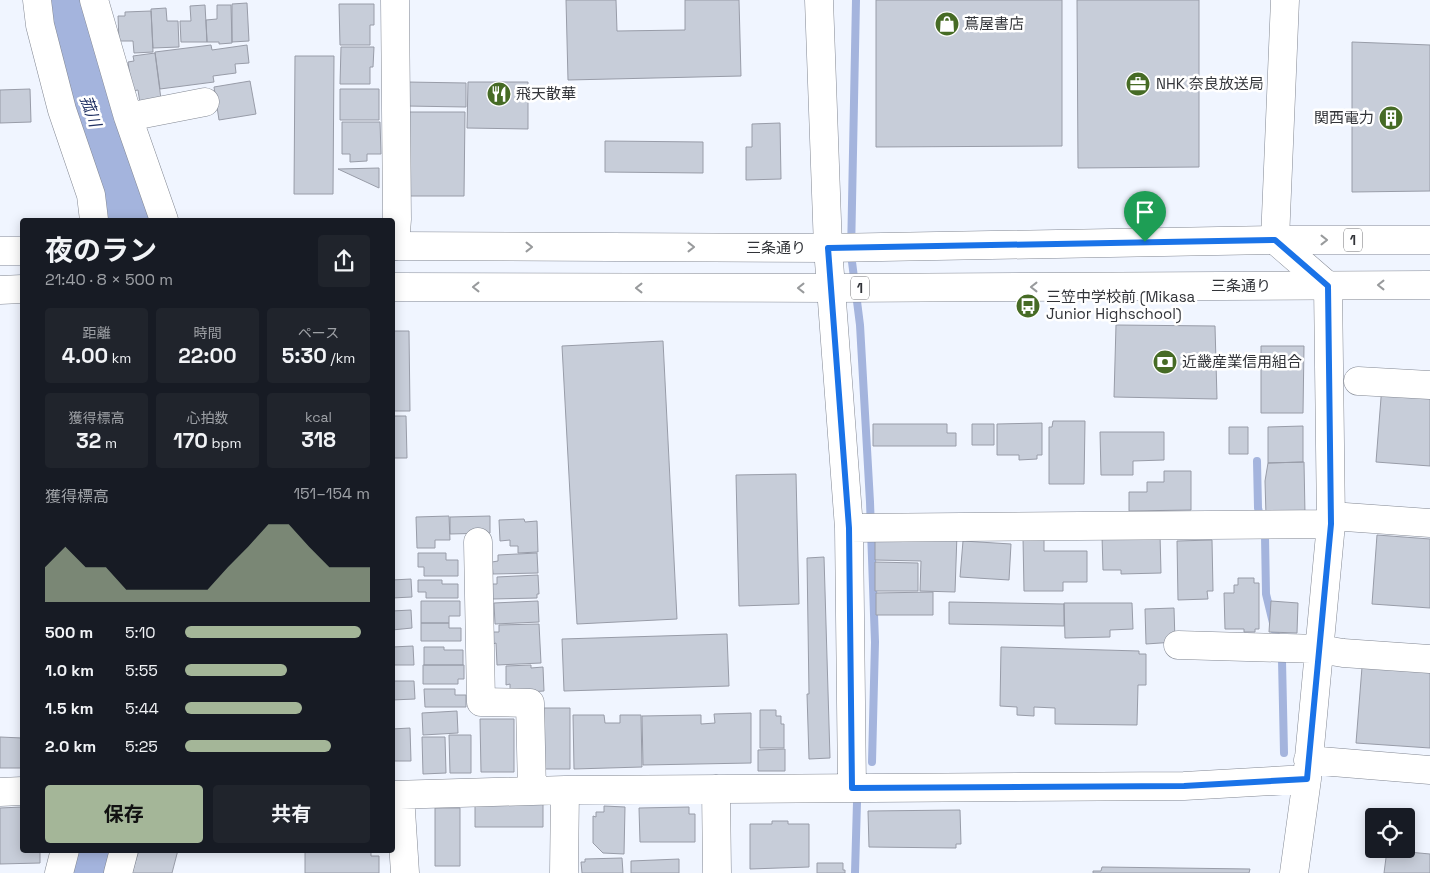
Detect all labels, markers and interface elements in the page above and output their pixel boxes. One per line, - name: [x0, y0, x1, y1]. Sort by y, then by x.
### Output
- shop icon: 蔦屋書店: [934, 11, 960, 37]
- place label: 蔦屋書店: [964, 14, 1024, 33]
- office icon: NHK 奈良放送局: [1125, 71, 1151, 97]
- place label: NHK 奈良放送局: [1156, 74, 1264, 93]
- restaurant icon: 飛天散華: [486, 81, 512, 107]
- place label: 飛天散華: [516, 84, 576, 103]
- water label: 菰川: [75, 93, 107, 132]
- building icon: 関西電力: [1378, 105, 1404, 131]
- place label: 関西電力: [1314, 108, 1374, 127]
- pin: [1124, 191, 1166, 242]
- icon: arrive: [1131, 198, 1159, 226]
- road number: 1: [1344, 228, 1362, 252]
- text: 夜のラン: [45, 232, 157, 268]
- button: share: [318, 235, 370, 287]
- one-way arrow: [1320, 235, 1328, 245]
- street label: 三条通り: [746, 238, 806, 257]
- one-way arrow: [525, 242, 533, 252]
- one-way arrow: [688, 242, 695, 252]
- text: 21:40 · 8 × 500 m: [45, 269, 173, 290]
- road number: 1: [851, 276, 869, 300]
- street label: 三条通り: [1211, 276, 1271, 295]
- one-way arrow: [1377, 280, 1385, 290]
- one-way arrow: [472, 282, 480, 292]
- one-way arrow: [1030, 282, 1038, 292]
- one-way arrow: [635, 283, 642, 293]
- one-way arrow: [797, 283, 805, 293]
- place label: 三笠中学校前 (Mikasa Junior Highschool): [1046, 287, 1195, 324]
- bus stop icon: 三笠中学校前 (Mikasa Junior Highschool): [1015, 293, 1041, 319]
- text: 距離: [83, 324, 111, 342]
- text: 時間: [194, 324, 222, 342]
- text: ペース: [298, 324, 339, 342]
- text: 4.00: [62, 342, 108, 369]
- text: 22:00: [178, 342, 237, 369]
- text: 5:30: [282, 342, 327, 369]
- text: km: [108, 349, 131, 367]
- text: /km: [327, 349, 355, 367]
- bank icon: 近畿産業信用組合: [1152, 349, 1178, 375]
- place label: 近畿産業信用組合: [1182, 352, 1302, 371]
- text: kcal: [305, 408, 332, 426]
- text: 獲得標高: [69, 409, 125, 427]
- text: 心拍数: [187, 409, 229, 427]
- text: 318: [301, 426, 336, 453]
- text: 32: [76, 427, 101, 454]
- text: 170: [173, 427, 208, 454]
- text: m: [101, 434, 117, 452]
- text: bpm: [208, 434, 242, 452]
- text: 151–154 m: [293, 483, 370, 504]
- text: 獲得標高: [45, 486, 109, 507]
- text: 500 m: [45, 622, 93, 643]
- text: 5:10: [125, 622, 156, 643]
- text: 1.0 km: [45, 660, 94, 681]
- text: 5:55: [125, 660, 158, 681]
- text: 1.5 km: [45, 698, 93, 719]
- text: 5:44: [125, 698, 159, 719]
- text: 2.0 km: [45, 736, 96, 757]
- text: 5:25: [125, 736, 158, 757]
- button: 保存: [45, 785, 203, 843]
- button: 共有: [213, 785, 370, 843]
- map controls: [1365, 808, 1415, 858]
- button: locate: [1365, 808, 1415, 858]

